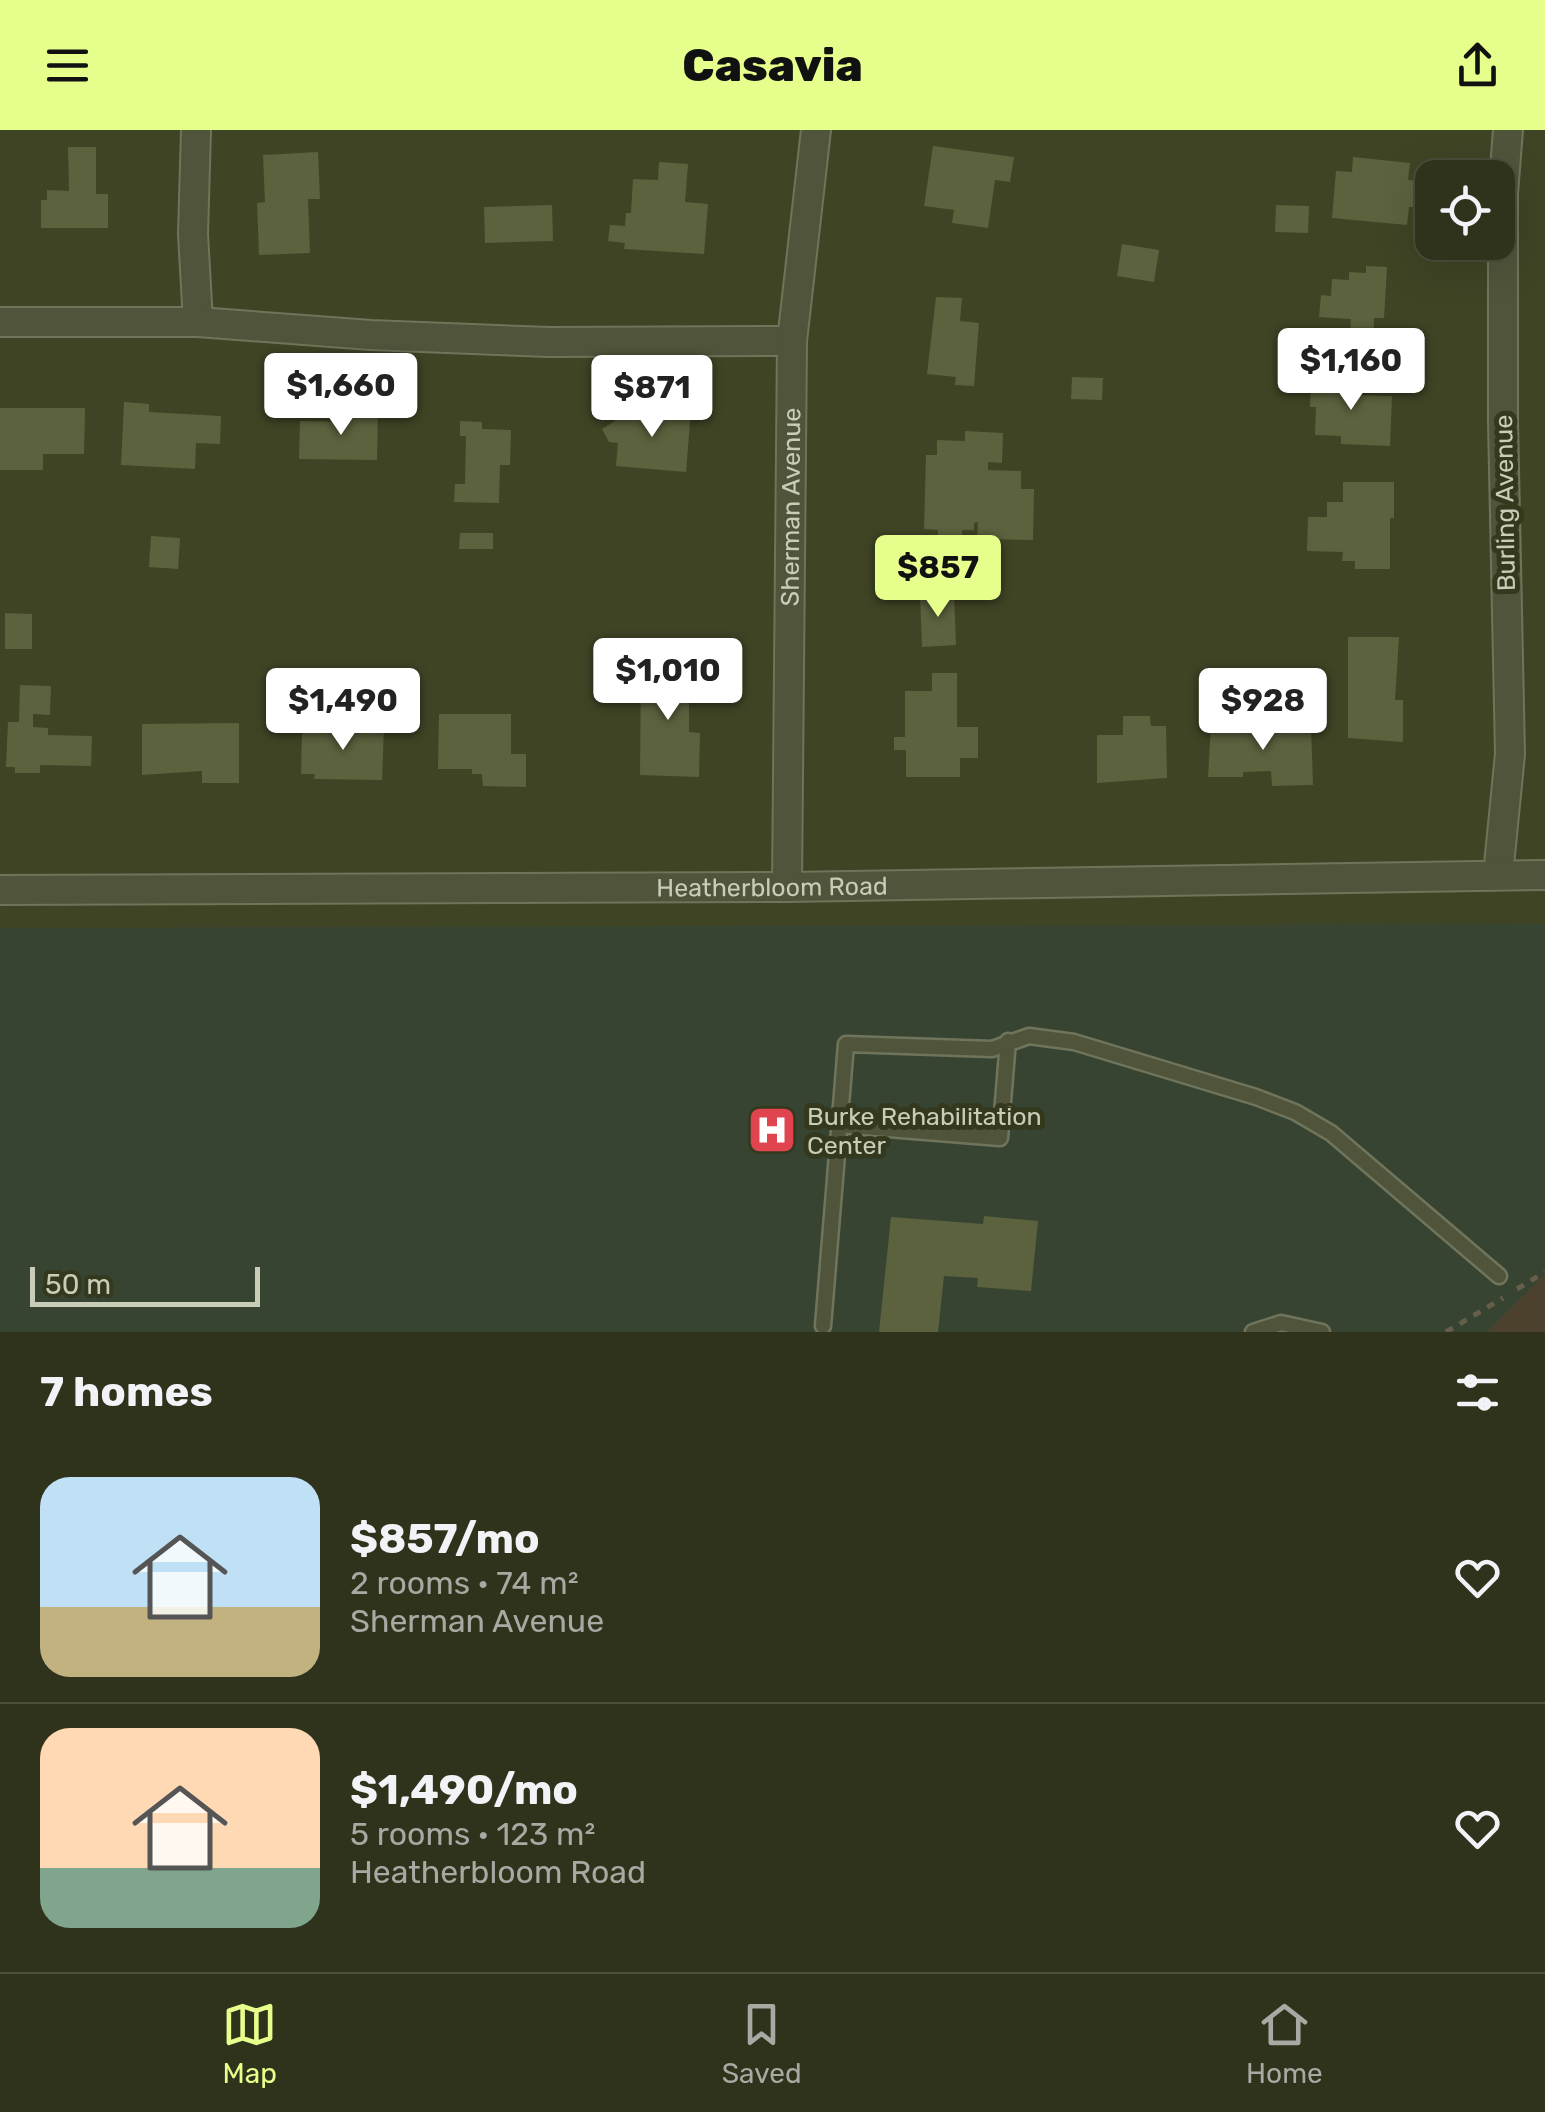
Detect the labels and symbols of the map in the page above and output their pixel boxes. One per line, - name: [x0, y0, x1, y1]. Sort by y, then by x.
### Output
- pin: $1,160: [1270, 328, 1432, 413]
- pin: $1,660: [260, 353, 422, 438]
- pin: $871: [593, 355, 711, 440]
- street label: Sherman Avenue: [775, 408, 806, 606]
- street label: Burling Avenue: [1489, 415, 1521, 591]
- pin: $857: [879, 535, 997, 620]
- pin: $1,010: [587, 638, 749, 723]
- pin: $1,490: [262, 668, 424, 753]
- pin: $928: [1204, 668, 1322, 753]
- street label: Heatherbloom Road: [656, 871, 888, 902]
- place label: Burke Rehabilitation Center: [807, 1102, 1042, 1160]
- hospital icon: Burke Rehabilitation Center: [746, 1104, 798, 1156]
- scale bar: [30, 1262, 260, 1306]

